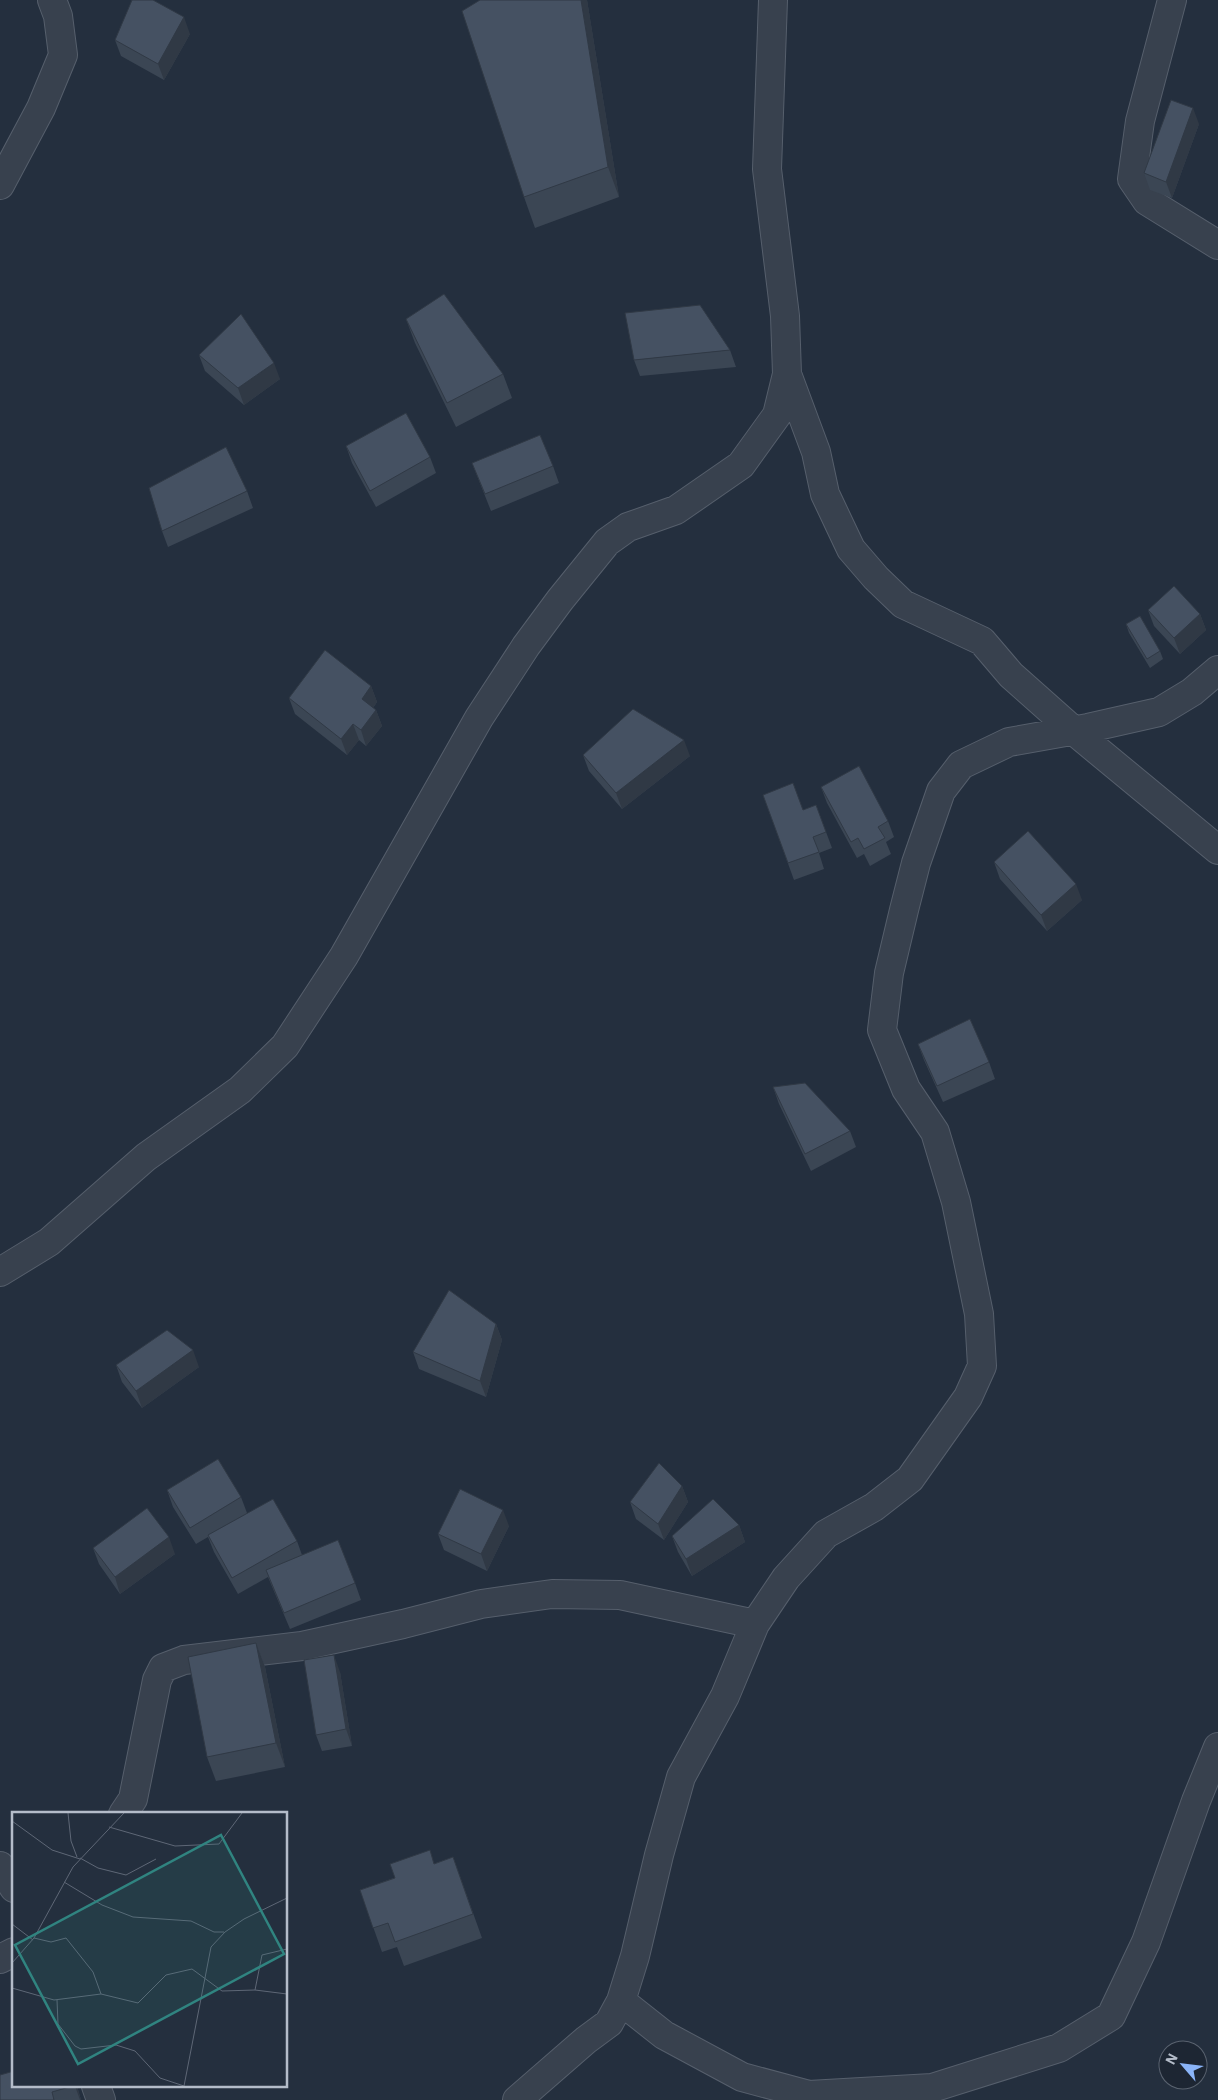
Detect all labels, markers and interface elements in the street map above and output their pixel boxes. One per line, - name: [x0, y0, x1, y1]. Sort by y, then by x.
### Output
- inset map: [12, 1812, 288, 2088]
- north arrow: [1158, 2040, 1208, 2090]
- text: N: [1161, 2050, 1182, 2068]

